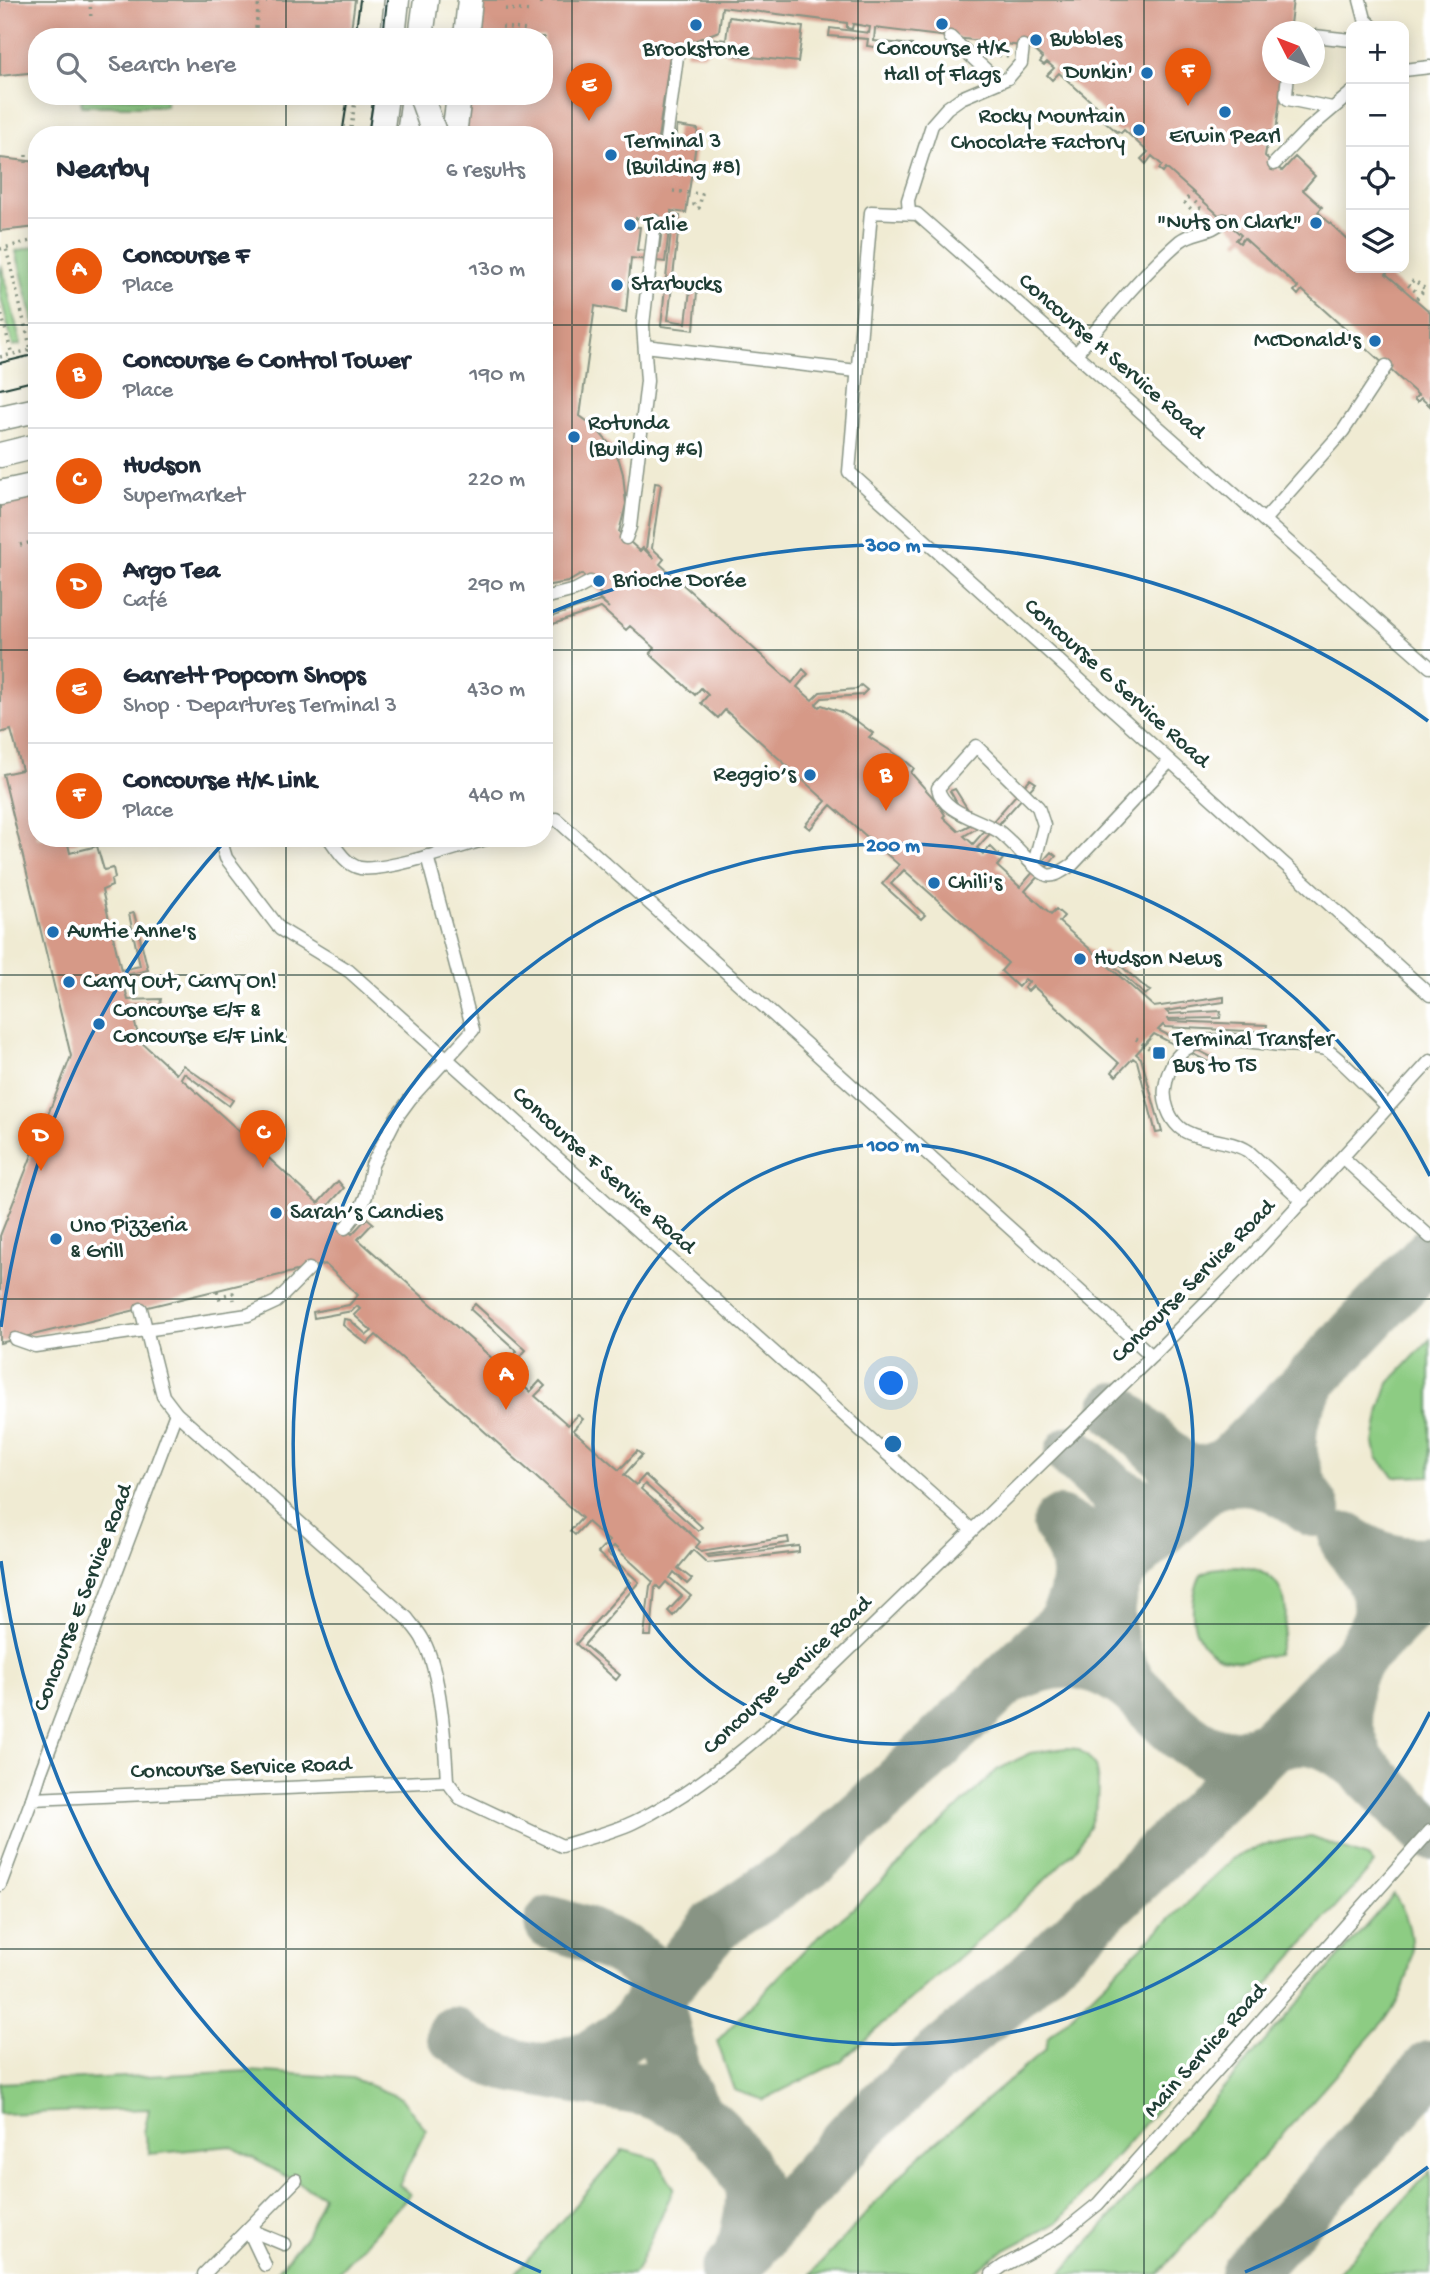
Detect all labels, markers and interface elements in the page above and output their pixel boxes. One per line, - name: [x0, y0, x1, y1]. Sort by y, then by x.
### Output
- marker: Concourse H/K Hall of Flags: [934, 16, 950, 32]
- marker: Brookstone: [688, 17, 704, 33]
- north arrow: [1262, 21, 1325, 84]
- map controls: [1346, 21, 1409, 273]
- button: +: [1346, 21, 1409, 84]
- place label: Bubbles: [1049, 27, 1123, 54]
- search box: [28, 28, 553, 105]
- marker: Bubbles: [1028, 32, 1044, 48]
- place label: Concourse H/K Hall of Flags: [876, 36, 1010, 89]
- place label: Brookstone: [642, 37, 750, 64]
- icon: search: [52, 48, 90, 86]
- pin: F: [1165, 48, 1211, 106]
- text: Search here: [108, 51, 236, 82]
- place label: Dunkin': [1062, 60, 1133, 87]
- pin: E: [566, 63, 612, 121]
- marker: Dunkin': [1139, 65, 1155, 81]
- button: −: [1346, 84, 1409, 147]
- place label: Rocky Mountain Chocolate Factory: [951, 104, 1125, 157]
- marker: Erwin Pearl: [1217, 104, 1233, 120]
- marker: Rocky Mountain Chocolate Factory: [1131, 122, 1147, 138]
- place label: Erwin Pearl: [1169, 124, 1281, 151]
- place label: Terminal 3 (Building #8): [623, 129, 742, 182]
- marker: Terminal 3 (Building #8): [603, 147, 619, 163]
- button: locate: [1346, 147, 1409, 210]
- text: Nearby: [56, 154, 149, 189]
- text: 6 results: [446, 158, 525, 185]
- place label: "Nuts on Clark": [1157, 210, 1302, 237]
- button: layers: [1346, 210, 1409, 273]
- place label: Talie: [642, 212, 689, 239]
- marker: "Nuts on Clark": [1308, 215, 1324, 231]
- marker: Talie: [622, 217, 638, 233]
- text: Concourse F: [123, 242, 249, 273]
- text: A: [72, 257, 86, 284]
- text: 130 m: [469, 257, 525, 284]
- street label: Concourse H Service Road: [1012, 268, 1211, 447]
- place label: Starbucks: [631, 272, 722, 299]
- text: Place: [123, 273, 173, 300]
- marker: Starbucks: [609, 277, 625, 293]
- place label: McDonald's: [1254, 328, 1362, 355]
- marker: McDonald's: [1367, 333, 1383, 349]
- text: Concourse G Control Tower: [123, 347, 410, 378]
- text: B: [73, 362, 85, 389]
- text: 190 m: [469, 362, 525, 389]
- text: Place: [123, 378, 173, 405]
- place label: Rotunda (Building #6): [588, 411, 704, 464]
- marker: Rotunda (Building #6): [566, 429, 582, 445]
- text: Hudson: [123, 452, 201, 483]
- text: C: [73, 467, 85, 494]
- text: 220 m: [468, 467, 525, 494]
- text: Supermarket: [123, 483, 245, 510]
- text: 300 m: [865, 535, 920, 560]
- text: Argo Tea: [123, 557, 220, 588]
- place label: Brioche Dorée: [612, 568, 747, 595]
- text: D: [72, 572, 87, 599]
- text: 290 m: [467, 572, 525, 599]
- marker: Brioche Dorée: [591, 573, 607, 589]
- text: Café: [123, 588, 167, 615]
- street label: Concourse G Service Road: [1017, 593, 1216, 776]
- text: Garrett Popcorn Shops: [123, 662, 366, 693]
- text: E: [72, 677, 86, 704]
- text: 430 m: [467, 677, 525, 704]
- text: Shop · Departures Terminal 3: [123, 693, 397, 720]
- pin: B: [863, 753, 909, 811]
- place label: Reggio’s: [713, 762, 797, 789]
- text: Concourse H/K Link: [123, 767, 317, 798]
- marker: Reggio’s: [802, 767, 818, 783]
- text: F: [73, 782, 85, 809]
- text: 440 m: [468, 782, 525, 809]
- text: Place: [123, 798, 173, 825]
- text: 200 m: [866, 835, 920, 860]
- place label: Chili's: [948, 870, 1003, 897]
- marker: Chili's: [926, 875, 942, 891]
- place label: Auntie Anne's: [67, 919, 196, 946]
- marker: Auntie Anne's: [45, 924, 61, 940]
- place label: Hudson News: [1094, 946, 1222, 973]
- marker: Hudson News: [1072, 951, 1088, 967]
- place label: Carry Out, Carry On!: [83, 969, 277, 996]
- marker: Carry Out, Carry On!: [61, 974, 77, 990]
- place label: Concourse E/F & Concourse E/F Link: [113, 998, 287, 1051]
- marker: Concourse E/F & Concourse E/F Link: [91, 1016, 107, 1032]
- place label: Terminal Transfer Bus to T5: [1171, 1027, 1335, 1080]
- marker: Terminal Transfer Bus to T5: [1151, 1045, 1167, 1061]
- street label: Concourse F Service Road: [505, 1081, 702, 1262]
- pin: C: [240, 1110, 286, 1168]
- pin: D: [18, 1113, 64, 1171]
- text: 100 m: [866, 1135, 919, 1160]
- street label: Concourse Service Road: [1106, 1193, 1283, 1370]
- place label: Sarah’s Candies: [290, 1200, 443, 1227]
- marker: Sarah’s Candies: [268, 1205, 284, 1221]
- place label: Uno Pizzeria & Grill: [70, 1213, 189, 1266]
- marker: Uno Pizzeria & Grill: [48, 1231, 64, 1247]
- pin: A: [483, 1352, 529, 1410]
- your location: [874, 1366, 908, 1400]
- centre of rings: [881, 1432, 905, 1456]
- street label: Concourse E Service Road: [28, 1479, 140, 1715]
- street label: Concourse Service Road: [698, 1590, 879, 1761]
- street label: Concourse Service Road: [130, 1752, 353, 1786]
- street label: Main Service Road: [1139, 1977, 1274, 2124]

